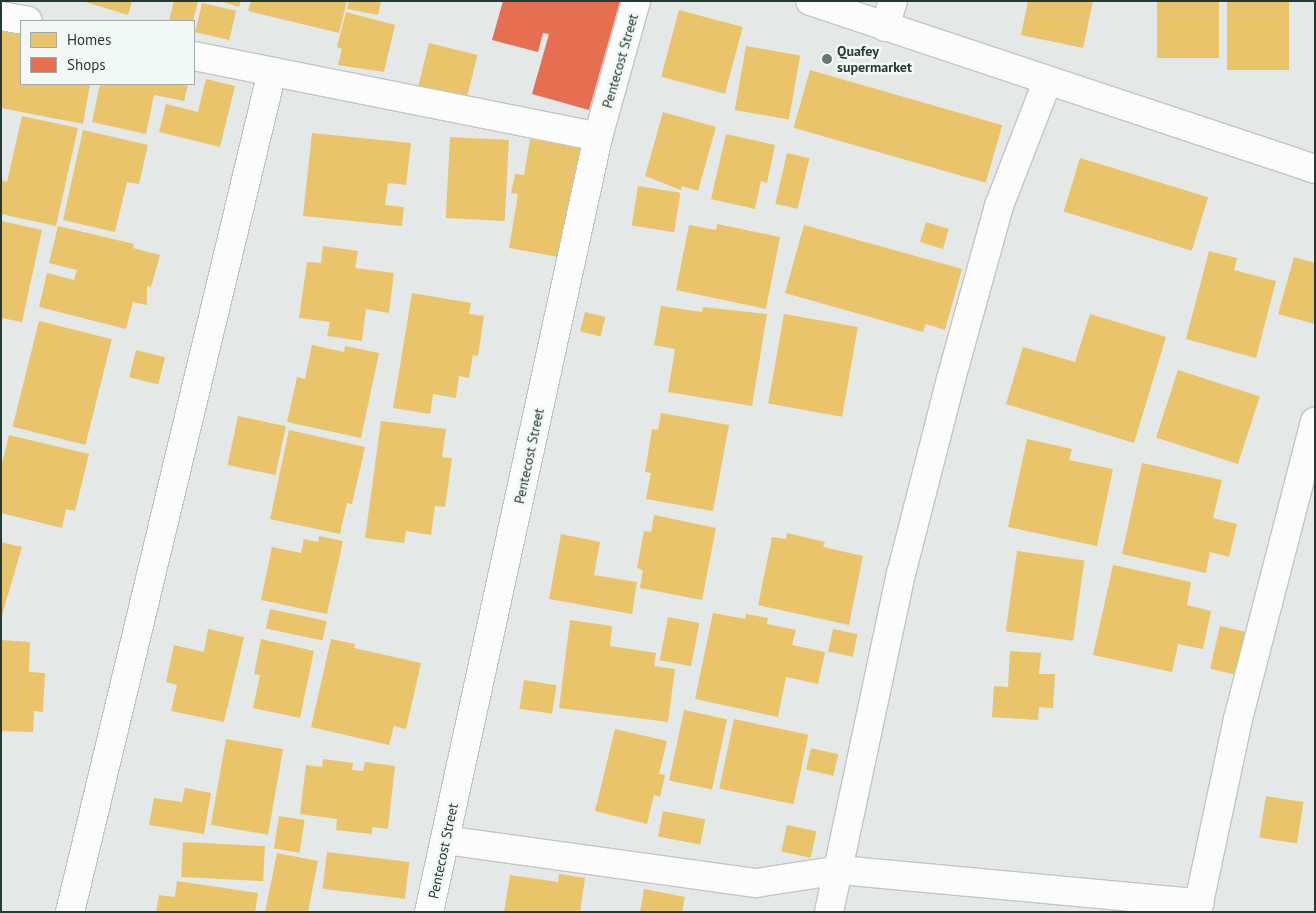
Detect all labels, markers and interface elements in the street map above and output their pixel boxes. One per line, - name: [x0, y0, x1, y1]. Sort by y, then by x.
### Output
- street label: Pentecost Street: [599, 12, 641, 110]
- legend: [20, 20, 195, 85]
- text: Homes: [67, 30, 111, 49]
- place label: Quafey supermarket: [837, 43, 912, 75]
- marker: Quafey supermarket: [821, 53, 833, 65]
- text: Shops: [67, 55, 106, 74]
- street label: Pentecost Street: [511, 407, 547, 505]
- street label: Pentecost Street: [425, 802, 461, 900]

